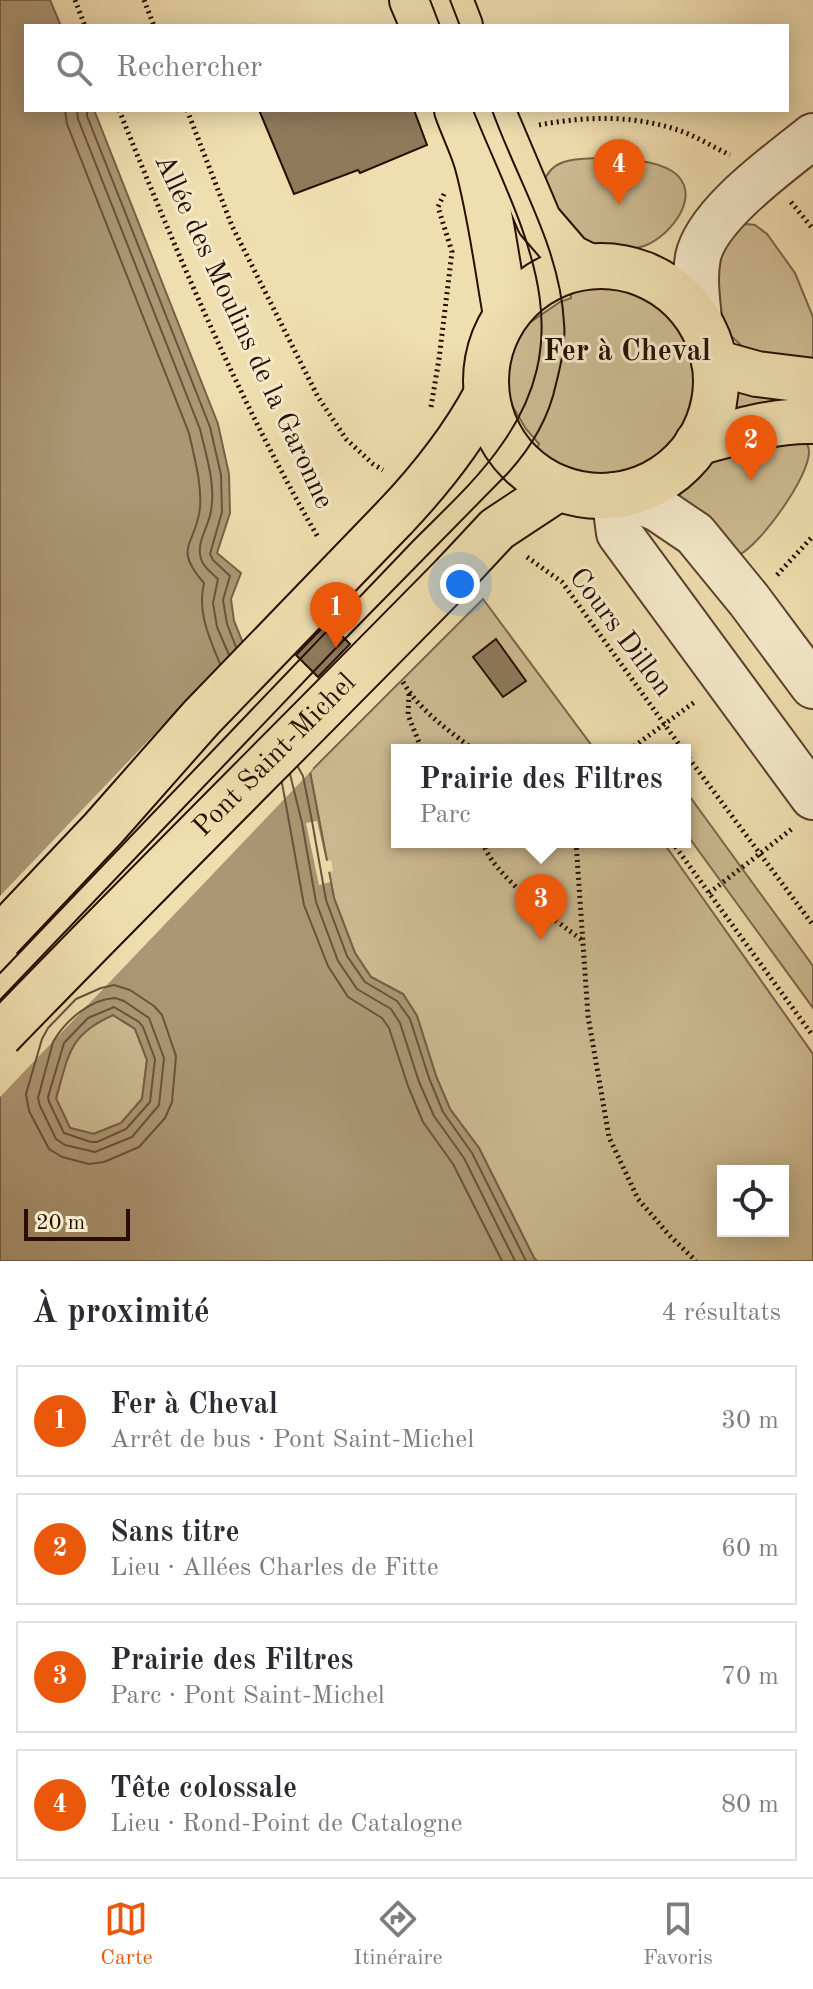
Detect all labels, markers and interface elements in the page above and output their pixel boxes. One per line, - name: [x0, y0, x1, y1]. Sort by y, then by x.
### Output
- search box: [24, 24, 789, 112]
- icon: search: [52, 46, 96, 90]
- text: Rechercher: [116, 53, 262, 83]
- pin: 4: [593, 139, 645, 205]
- street label: Allée des Moulins de la Garonne: [148, 151, 338, 513]
- district label: Fer à Cheval: [543, 337, 711, 367]
- pin: 2: [725, 415, 777, 481]
- your location: [440, 564, 480, 604]
- street label: Cours Dillon: [563, 564, 677, 702]
- pin: 1: [310, 582, 362, 648]
- street label: Pont Saint-Michel: [189, 669, 362, 843]
- popup: [391, 744, 691, 848]
- text: Prairie des Filtres: [419, 765, 663, 795]
- text: Parc: [419, 802, 471, 828]
- pin: 3: [515, 874, 567, 940]
- map controls: [717, 1165, 789, 1237]
- button: locate: [717, 1165, 789, 1237]
- scale bar: [24, 1205, 130, 1241]
- text: 20 m: [36, 1212, 85, 1234]
- text: À proximité: [32, 1296, 210, 1330]
- text: 4 résultats: [662, 1300, 781, 1326]
- text: Fer à Cheval: [110, 1390, 278, 1420]
- text: 1: [52, 1408, 68, 1434]
- text: 30 m: [721, 1408, 779, 1434]
- text: Arrêt de bus · Pont Saint-Michel: [110, 1427, 474, 1453]
- text: Sans titre: [110, 1518, 240, 1548]
- text: 2: [52, 1536, 68, 1562]
- text: 60 m: [721, 1536, 779, 1562]
- text: Lieu · Allées Charles de Fitte: [110, 1555, 439, 1581]
- text: Prairie des Filtres: [110, 1646, 353, 1676]
- text: 3: [52, 1664, 68, 1690]
- text: 70 m: [721, 1664, 779, 1690]
- text: Parc · Pont Saint-Michel: [110, 1683, 385, 1709]
- text: Tête colossale: [110, 1774, 297, 1804]
- text: 4: [52, 1792, 68, 1818]
- text: 80 m: [721, 1792, 779, 1818]
- text: Lieu · Rond-Point de Catalogne: [110, 1811, 463, 1837]
- tab: Carte: [100, 1897, 153, 1972]
- tab: Itinéraire: [353, 1897, 443, 1972]
- tab: Favoris: [643, 1897, 713, 1972]

